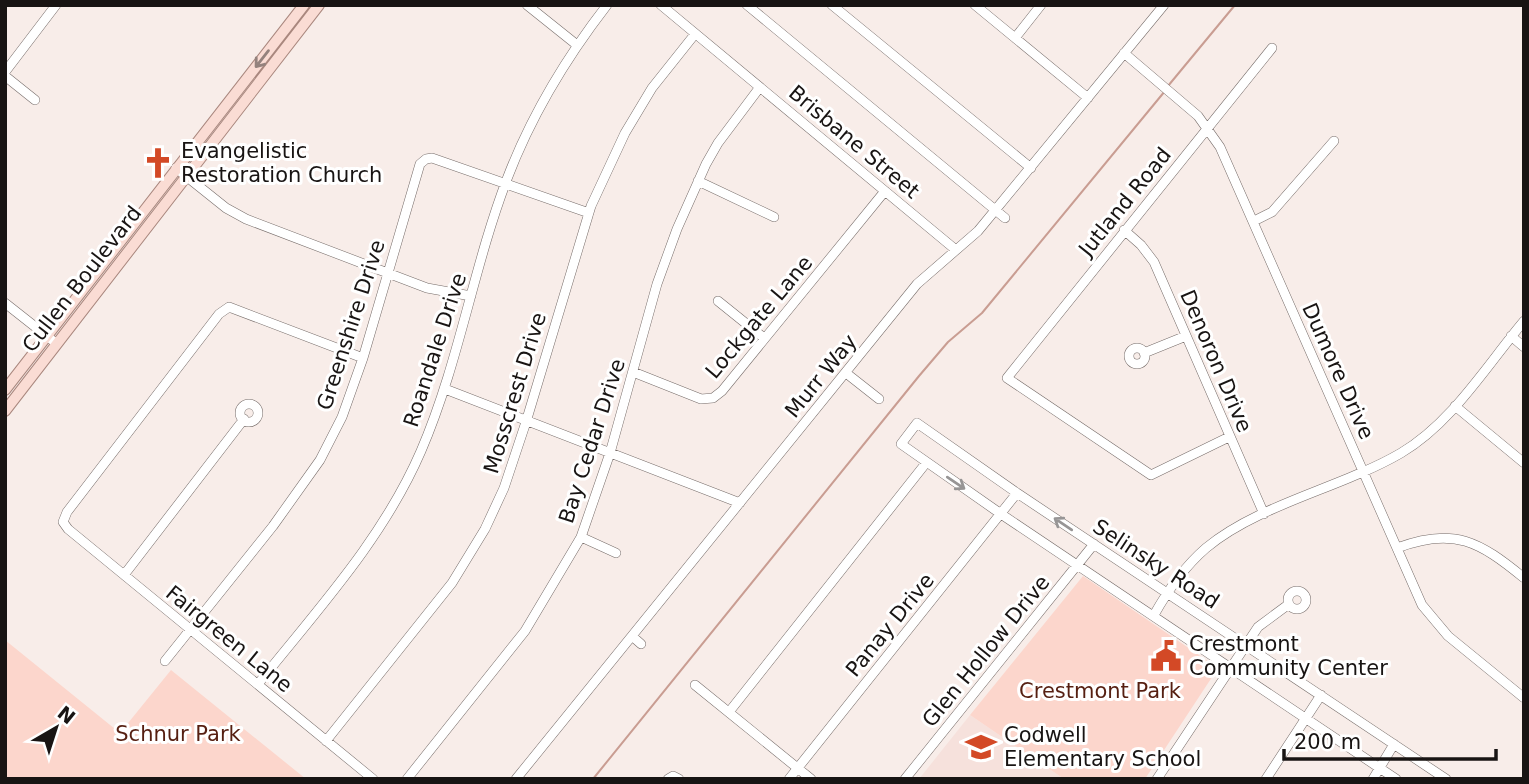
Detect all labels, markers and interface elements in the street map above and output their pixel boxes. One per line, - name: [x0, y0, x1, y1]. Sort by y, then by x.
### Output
- one-way arrow: [255, 50, 270, 69]
- street label: Brisbane Street: [784, 81, 924, 203]
- place label: Evangelistic Restoration Church: [181, 139, 382, 187]
- street label: Jutland Road: [1073, 143, 1176, 263]
- church icon: Evangelistic Restoration Church: [141, 146, 175, 180]
- street label: Cullen Boulevard: [18, 201, 146, 357]
- street label: Greenshire Drive: [312, 237, 390, 413]
- street label: Lockgate Lane: [701, 251, 817, 383]
- street label: Roandale Drive: [399, 270, 471, 430]
- street label: Denoron Drive: [1175, 286, 1257, 436]
- street label: Dumore Drive: [1297, 299, 1379, 443]
- street label: Mosscrest Drive: [479, 309, 551, 477]
- street label: Murr Way: [780, 330, 862, 422]
- street label: Bay Cedar Drive: [554, 356, 630, 526]
- one-way arrow: [946, 476, 965, 490]
- street label: Selinsky Road: [1088, 514, 1224, 614]
- one-way arrow: [1054, 516, 1073, 531]
- street label: Panay Drive: [841, 569, 939, 681]
- street label: Glen Hollow Drive: [918, 570, 1054, 732]
- street label: Fairgreen Lane: [161, 581, 297, 697]
- place label: Crestmont Community Center: [1189, 632, 1388, 680]
- public building icon: Crestmont Community Center: [1149, 639, 1183, 673]
- park label: Crestmont Park: [1019, 679, 1182, 703]
- north arrow: [21, 693, 91, 763]
- text: N: [54, 701, 80, 728]
- scale bar: [1284, 718, 1496, 762]
- park label: Schnur Park: [115, 722, 242, 746]
- place label: Codwell Elementary School: [1004, 723, 1201, 771]
- school or university icon: Codwell Elementary School: [964, 730, 998, 764]
- text: 200 m: [1294, 730, 1361, 754]

